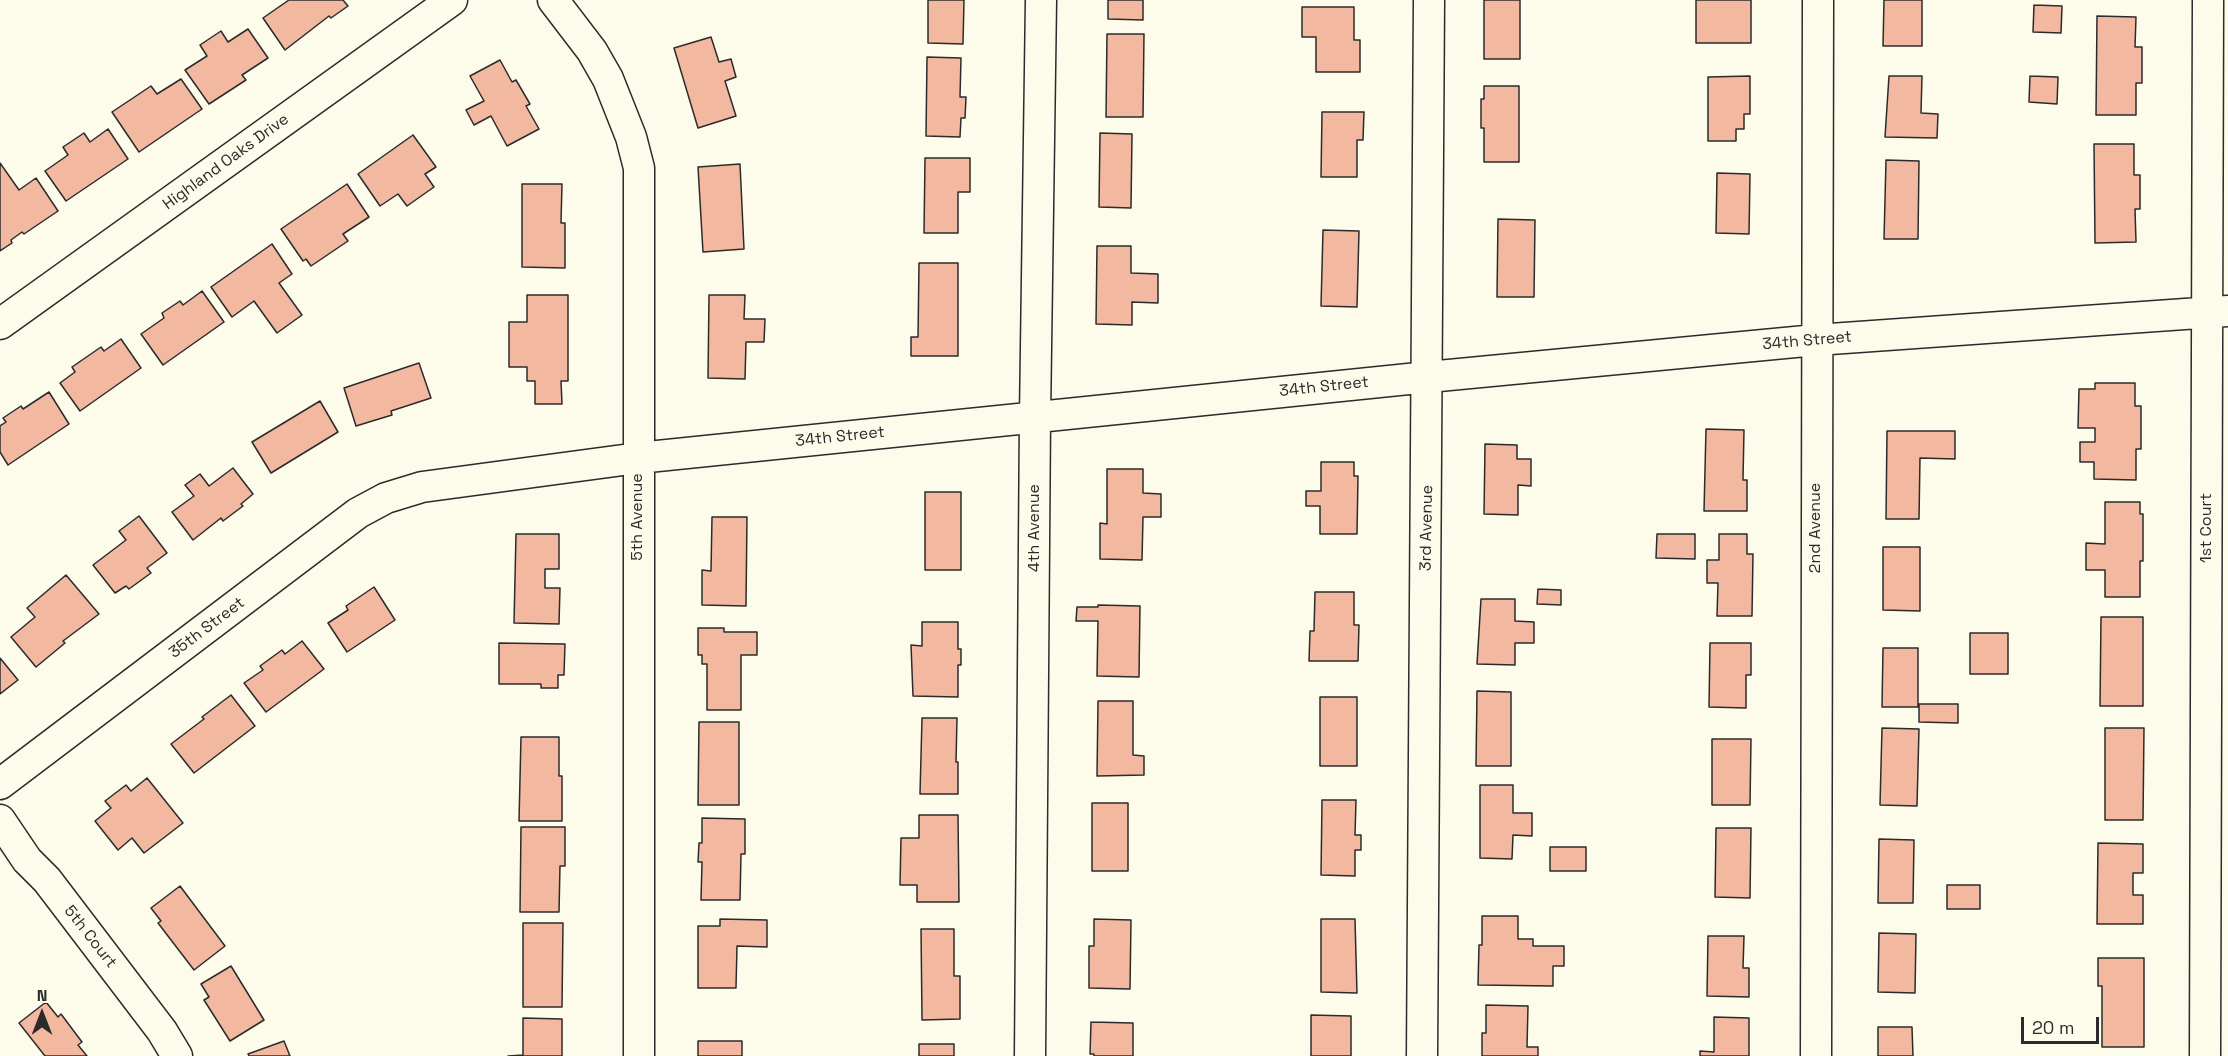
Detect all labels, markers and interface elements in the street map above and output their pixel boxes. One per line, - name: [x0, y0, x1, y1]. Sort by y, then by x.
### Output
- street label: Highland Oaks Drive: [159, 110, 293, 214]
- street label: 34th Street: [1761, 328, 1853, 354]
- street label: 34th Street: [1278, 373, 1370, 401]
- street label: 34th Street: [794, 423, 886, 451]
- street label: 5th Avenue: [628, 473, 648, 561]
- street label: 2nd Avenue: [1806, 483, 1826, 573]
- street label: 4th Avenue: [1025, 484, 1045, 572]
- street label: 3rd Avenue: [1417, 485, 1437, 571]
- street label: 1st Court: [2197, 493, 2217, 563]
- street label: 35th Street: [166, 593, 248, 663]
- street label: 5th Court: [60, 902, 120, 972]
- north arrow: [12, 984, 72, 1044]
- text: N: [37, 985, 47, 1006]
- scale bar: [2024, 1005, 2102, 1043]
- text: 20 m: [2032, 1016, 2075, 1039]

